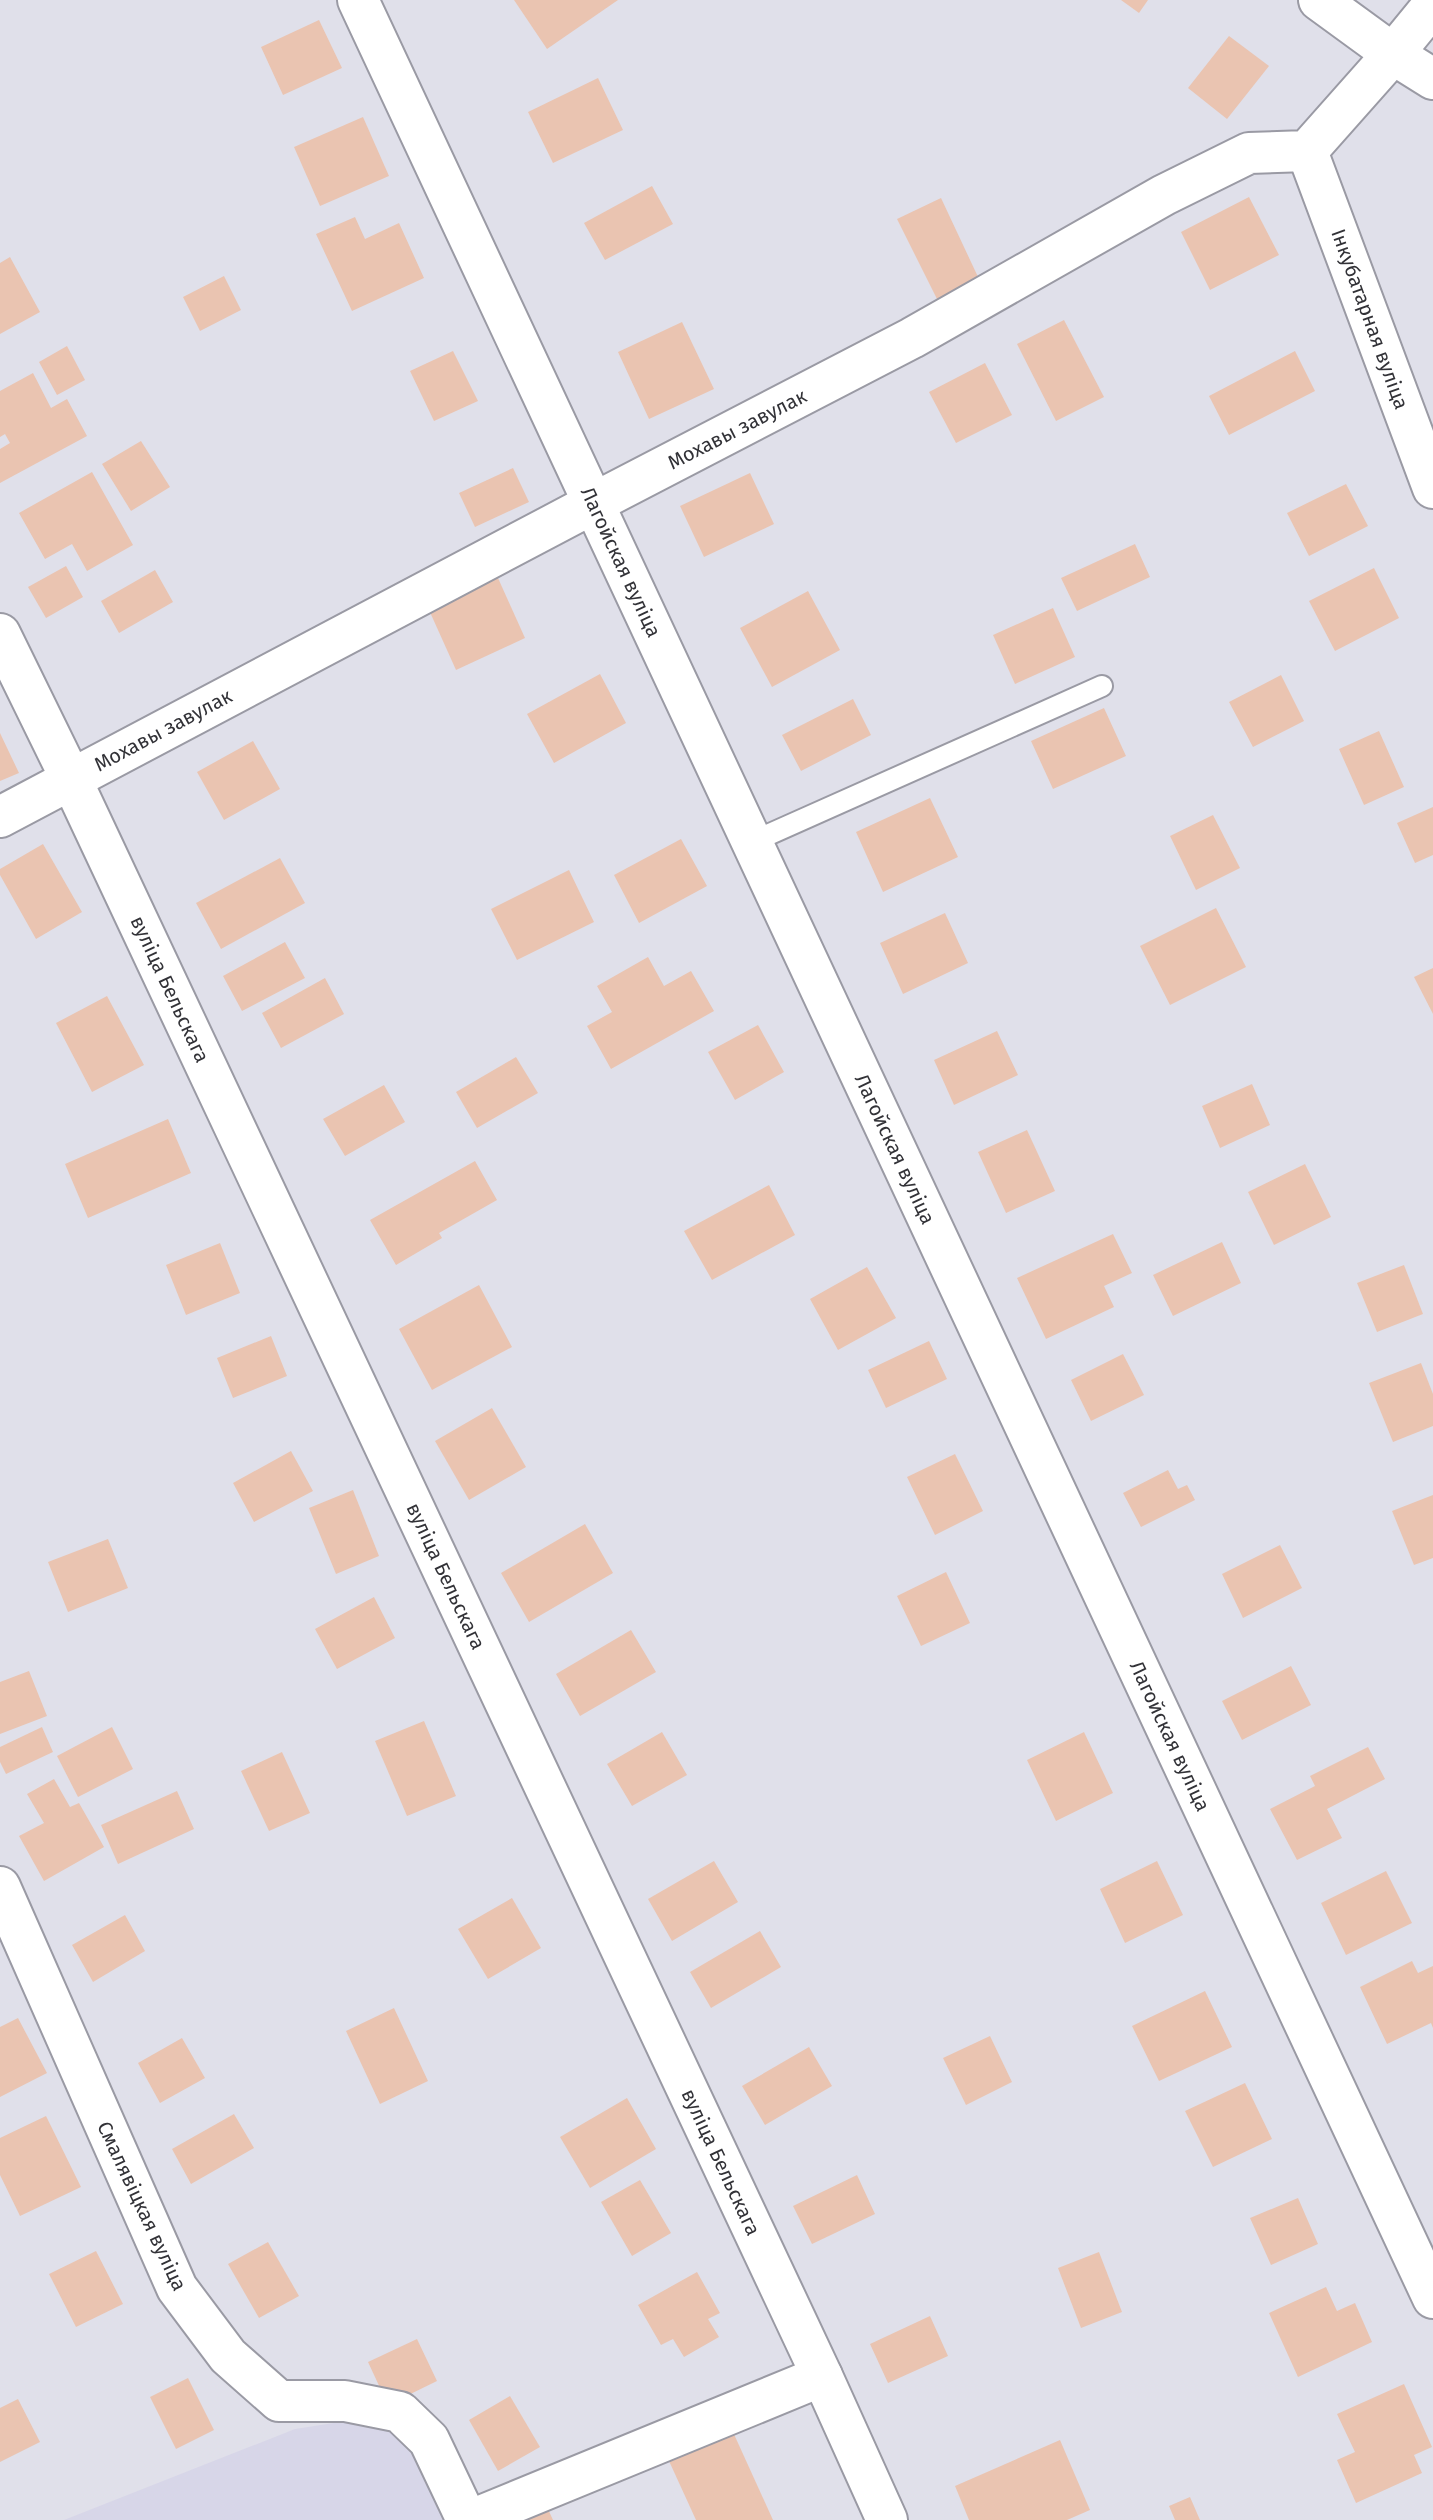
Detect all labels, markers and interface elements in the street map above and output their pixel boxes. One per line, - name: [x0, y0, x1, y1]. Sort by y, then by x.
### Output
- street label: Інкубатарная вуліца: [1326, 226, 1414, 412]
- street label: Мохавы завулак: [664, 383, 811, 474]
- street label: Лагойская вуліца: [576, 483, 666, 641]
- street label: Мохавы завулак: [90, 683, 237, 776]
- street label: вуліца Бельскага: [126, 912, 214, 1066]
- street label: Лагойская вуліца: [850, 1070, 940, 1228]
- street label: вуліца Бельскага: [402, 1499, 490, 1653]
- street label: Лагойская вуліца: [1125, 1657, 1215, 1815]
- street label: вуліца Бельскага: [677, 2085, 765, 2239]
- street label: Смалявіцкая вуліца: [92, 2117, 192, 2295]

